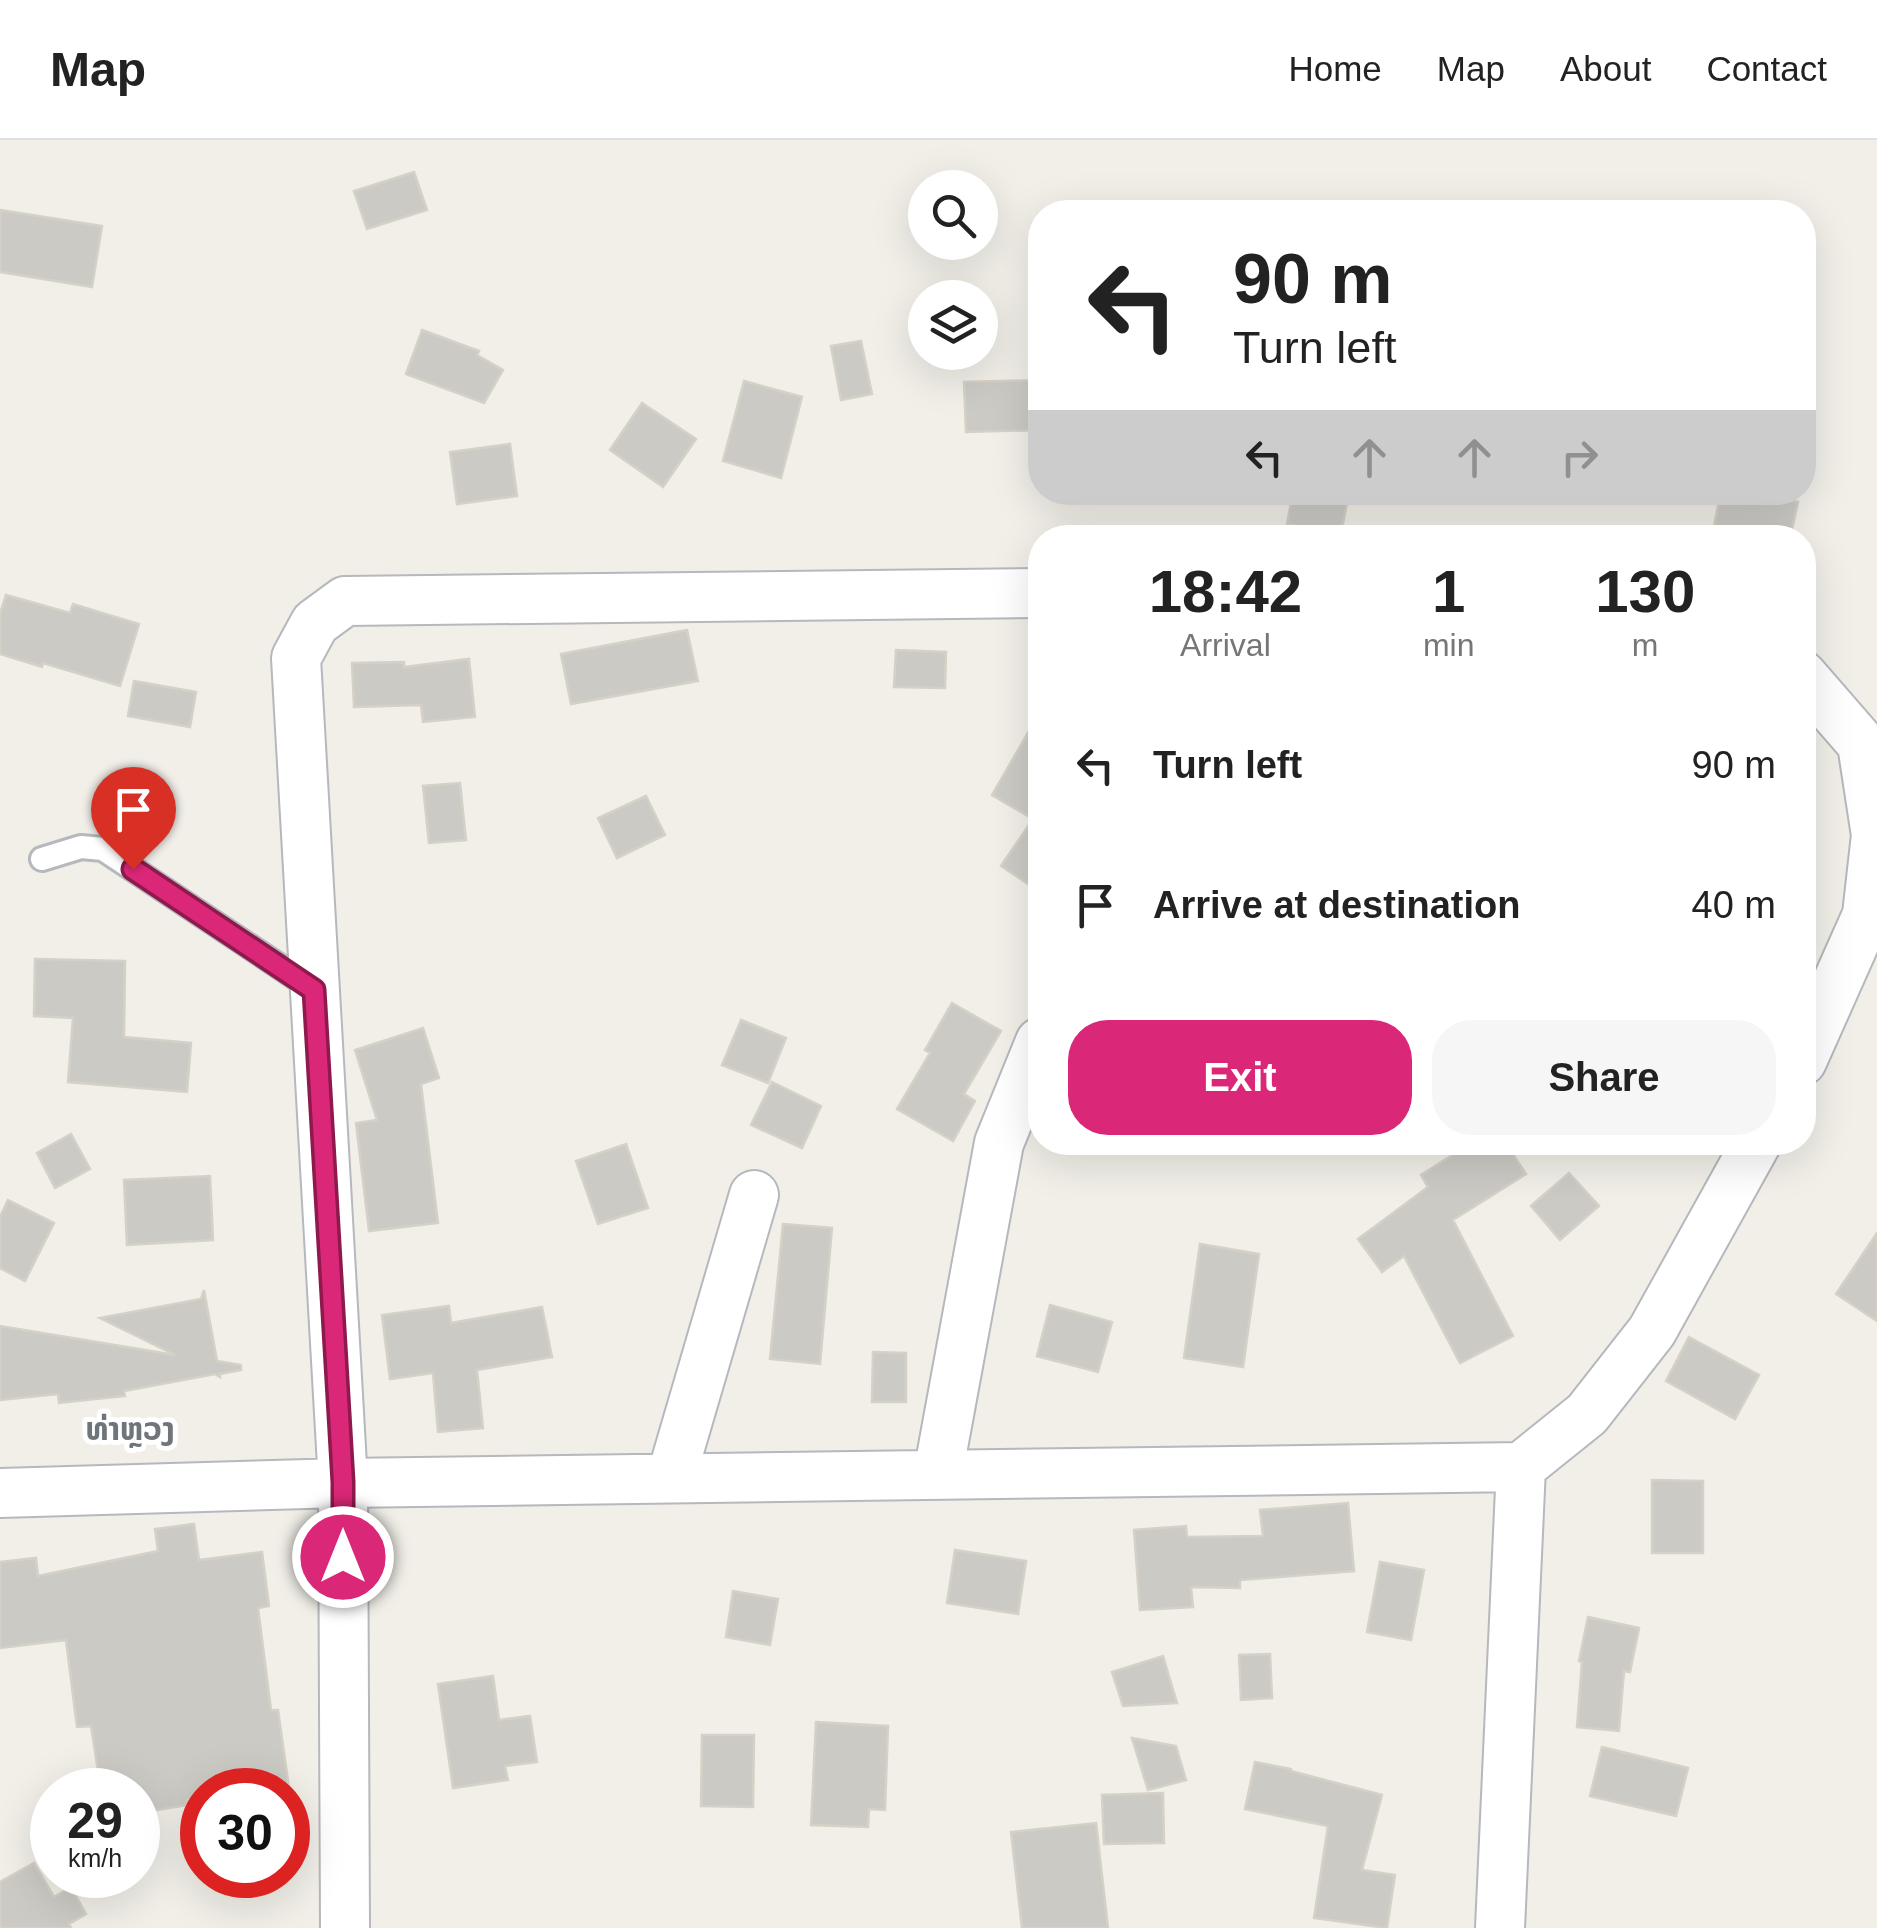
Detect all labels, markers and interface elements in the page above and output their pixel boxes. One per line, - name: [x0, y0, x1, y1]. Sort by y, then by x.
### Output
- text: Map: [50, 43, 146, 96]
- text: Home: [1288, 49, 1382, 88]
- text: Map: [1437, 49, 1505, 88]
- text: About: [1560, 49, 1651, 88]
- text: Contact: [1706, 49, 1827, 88]
- map controls: [908, 170, 998, 370]
- button: search: [908, 170, 998, 260]
- icon: left: [1068, 240, 1198, 370]
- text: 90 m: [1233, 240, 1393, 318]
- button: layers: [908, 280, 998, 370]
- text: Turn left: [1233, 322, 1396, 373]
- icon: left: [1237, 430, 1292, 485]
- icon: ahead: [1342, 430, 1397, 485]
- icon: ahead: [1447, 430, 1502, 485]
- icon: right: [1552, 430, 1607, 485]
- text: 18:42: [1149, 558, 1302, 625]
- text: 1: [1432, 558, 1465, 625]
- text: 130: [1595, 558, 1695, 625]
- text: Arrival: [1180, 627, 1271, 663]
- text: min: [1423, 627, 1474, 663]
- text: m: [1632, 627, 1659, 663]
- icon: left: [1068, 738, 1123, 793]
- text: Turn left: [1153, 744, 1302, 786]
- text: 90 m: [1692, 744, 1776, 786]
- pin: [91, 767, 176, 870]
- icon: arrive: [106, 782, 161, 837]
- icon: arrive: [1068, 878, 1123, 933]
- text: Arrive at destination: [1153, 884, 1520, 926]
- text: 40 m: [1692, 884, 1776, 926]
- button: Exit: [1068, 1020, 1412, 1135]
- button: Share: [1432, 1020, 1776, 1135]
- district label: ທ່າຫຼວງ: [85, 1411, 175, 1448]
- position arrow: [291, 1505, 395, 1609]
- speed limit sign: 30: [180, 1768, 310, 1898]
- text: 29: [67, 1793, 123, 1849]
- text: km/h: [68, 1844, 122, 1872]

